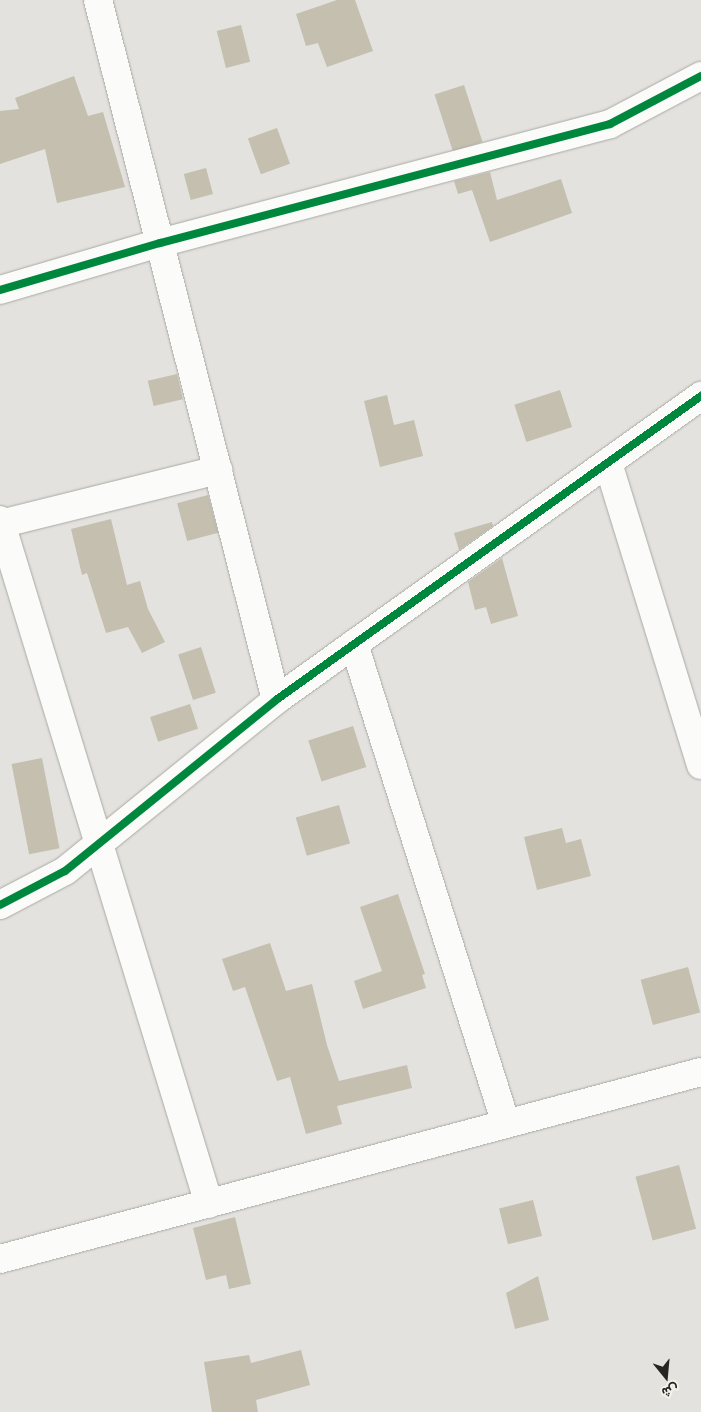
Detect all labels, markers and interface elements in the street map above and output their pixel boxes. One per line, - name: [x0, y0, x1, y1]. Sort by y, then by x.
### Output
- north arrow: [641, 1352, 691, 1402]
- text: ش: [660, 1381, 681, 1401]

